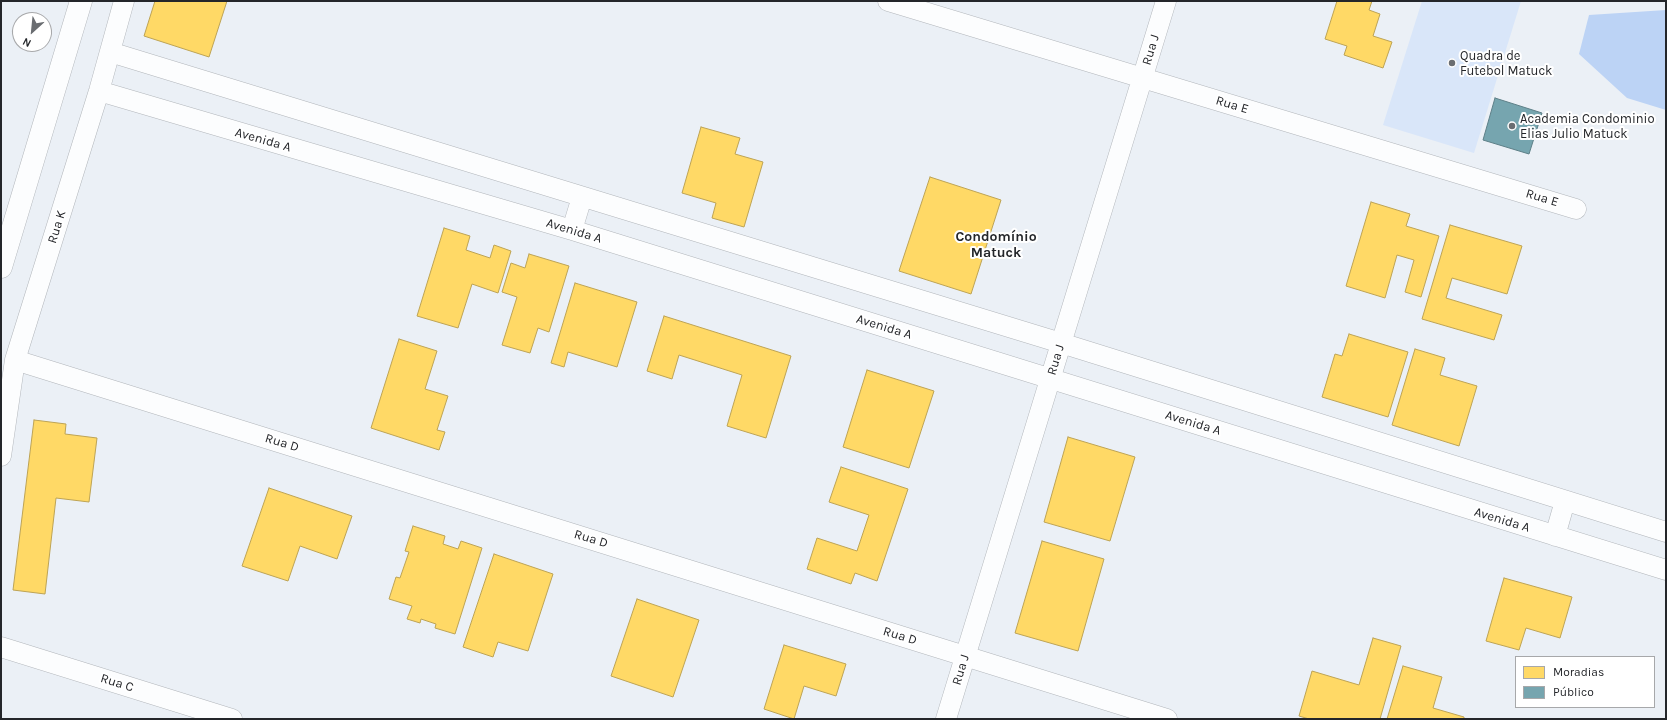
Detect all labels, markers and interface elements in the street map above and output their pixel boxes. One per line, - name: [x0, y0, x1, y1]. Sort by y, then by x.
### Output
- north arrow: [12, 12, 52, 52]
- street label: Rua J: [1139, 33, 1163, 67]
- text: N: [20, 35, 33, 50]
- place label: Quadra de Futebol Matuck: [1460, 48, 1552, 79]
- marker: Quadra de Futebol Matuck: [1447, 58, 1457, 68]
- street label: Rua E: [1214, 93, 1250, 117]
- place label: Academia Condominio Elias Julio Matuck: [1520, 111, 1655, 142]
- marker: Academia Condominio Elias Julio Matuck: [1507, 121, 1517, 131]
- street label: Avenida A: [233, 125, 293, 155]
- street label: Rua E: [1524, 186, 1560, 210]
- street label: Rua K: [45, 208, 69, 246]
- street label: Avenida A: [544, 215, 604, 247]
- district label: Condomínio Matuck: [955, 229, 1037, 262]
- street label: Avenida A: [854, 311, 914, 343]
- street label: Rua J: [1044, 343, 1068, 377]
- street label: Avenida A: [1163, 407, 1223, 439]
- street label: Rua D: [263, 430, 301, 456]
- street label: Avenida A: [1472, 504, 1532, 536]
- street label: Rua D: [572, 526, 610, 552]
- street label: Rua D: [881, 623, 919, 649]
- street label: Rua J: [949, 653, 973, 687]
- legend: [1515, 656, 1655, 708]
- text: Moradias: [1553, 665, 1604, 679]
- street label: Rua C: [98, 671, 136, 695]
- text: Público: [1553, 685, 1594, 699]

